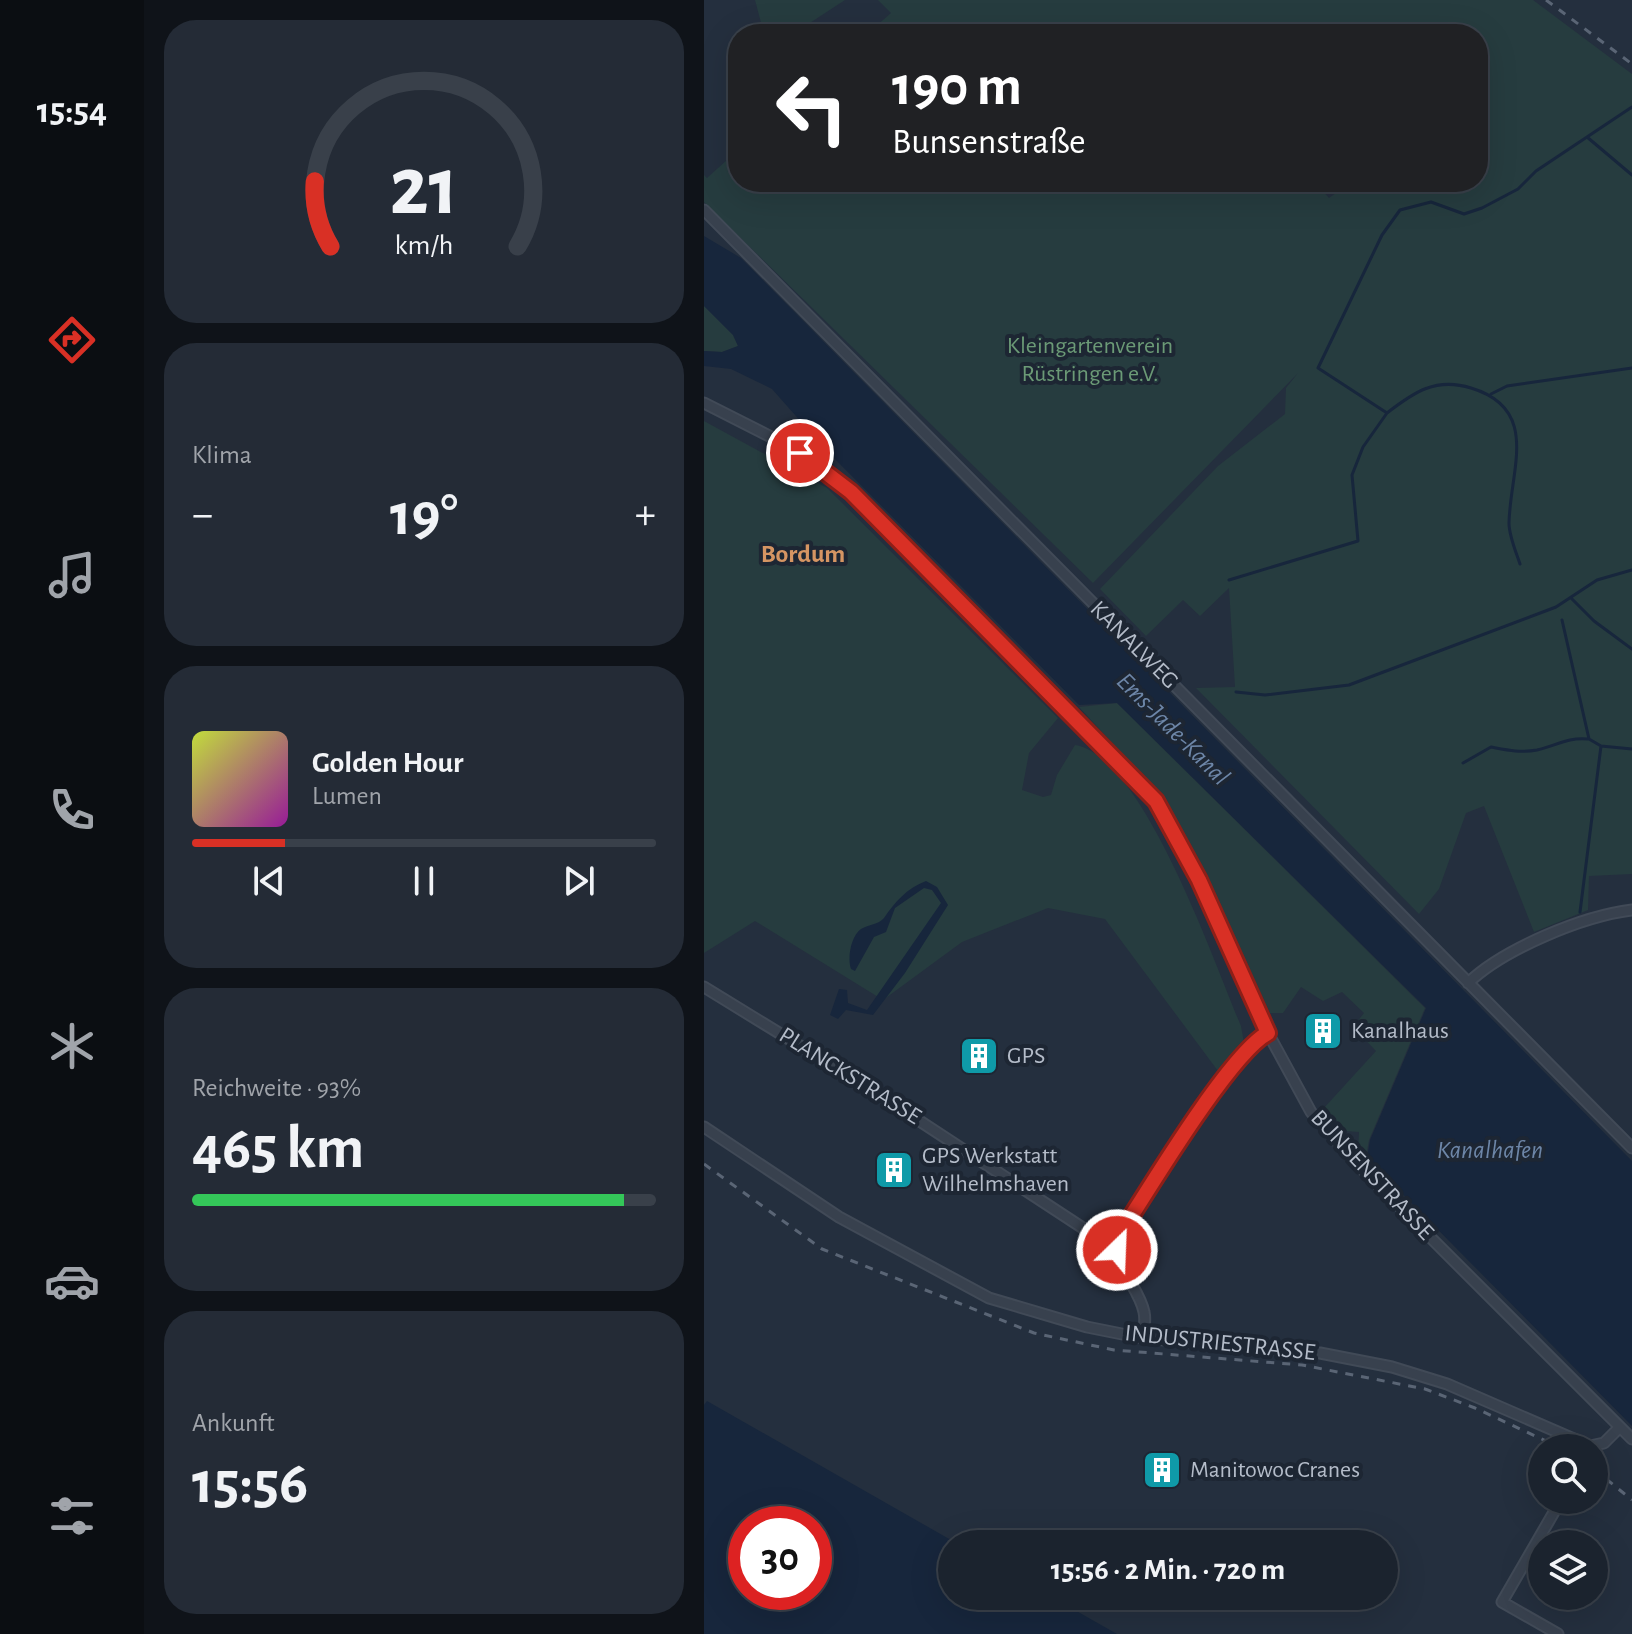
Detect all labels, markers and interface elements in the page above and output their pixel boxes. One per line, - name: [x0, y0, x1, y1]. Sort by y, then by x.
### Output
- icon: left: [760, 56, 864, 160]
- text: 190 m: [892, 59, 1022, 115]
- text: 15:54: [37, 93, 107, 129]
- text: Bunsenstraße: [892, 124, 1086, 160]
- text: 21: [389, 146, 459, 230]
- text: km/h: [395, 232, 453, 261]
- icon: directions: [44, 312, 100, 368]
- park label: Kleingartenverein Rüstringen e.V.: [1007, 334, 1173, 386]
- pin: [766, 419, 834, 487]
- icon: arrive: [778, 431, 822, 475]
- text: Klima: [192, 442, 252, 468]
- text: 19°: [390, 486, 458, 546]
- text: −: [192, 493, 213, 537]
- text: +: [635, 493, 656, 537]
- district label: Bordum: [761, 541, 845, 567]
- icon: music: [44, 547, 100, 603]
- street label: KANALWEG: [1086, 597, 1182, 693]
- water label: Ems-Jade-Kanal: [1112, 668, 1234, 790]
- text: Golden Hour: [312, 748, 464, 778]
- icon: phone: [44, 782, 100, 838]
- text: Lumen: [312, 783, 382, 809]
- icon: previous: [247, 859, 291, 903]
- icon: pause: [402, 859, 446, 903]
- icon: next: [557, 859, 601, 903]
- building icon: Kanalhaus: [1302, 1010, 1344, 1052]
- icon: climate: [44, 1018, 100, 1074]
- place label: Kanalhaus: [1351, 1019, 1449, 1043]
- street label: PLANCKSTRASSE: [775, 1023, 925, 1129]
- building icon: GPS: [958, 1035, 1000, 1077]
- place label: GPS: [1007, 1044, 1045, 1068]
- text: Reichweite · 93%: [192, 1075, 361, 1101]
- street label: BUNSENSTRASSE: [1306, 1105, 1438, 1245]
- text: 465 km: [192, 1119, 364, 1179]
- water label: Kanalhafen: [1437, 1137, 1543, 1163]
- place label: GPS Werkstatt Wilhelmshaven: [922, 1144, 1069, 1196]
- building icon: GPS Werkstatt Wilhelmshaven: [873, 1149, 915, 1191]
- position arrow: [1075, 1208, 1159, 1292]
- icon: car: [44, 1253, 100, 1309]
- street label: INDUSTRIESTRASSE: [1124, 1321, 1317, 1365]
- text: Ankunft: [192, 1410, 275, 1436]
- map controls: [1528, 1434, 1608, 1610]
- button: search: [1528, 1434, 1608, 1514]
- building icon: Manitowoc Cranes: [1141, 1449, 1183, 1491]
- text: 15:56: [192, 1454, 308, 1514]
- place label: Manitowoc Cranes: [1190, 1458, 1360, 1482]
- icon: filters: [44, 1488, 100, 1544]
- speed limit sign: 30: [728, 1506, 832, 1610]
- button: layers: [1528, 1530, 1608, 1610]
- text: 15:56 · 2 Min. · 720 m: [1051, 1555, 1285, 1585]

